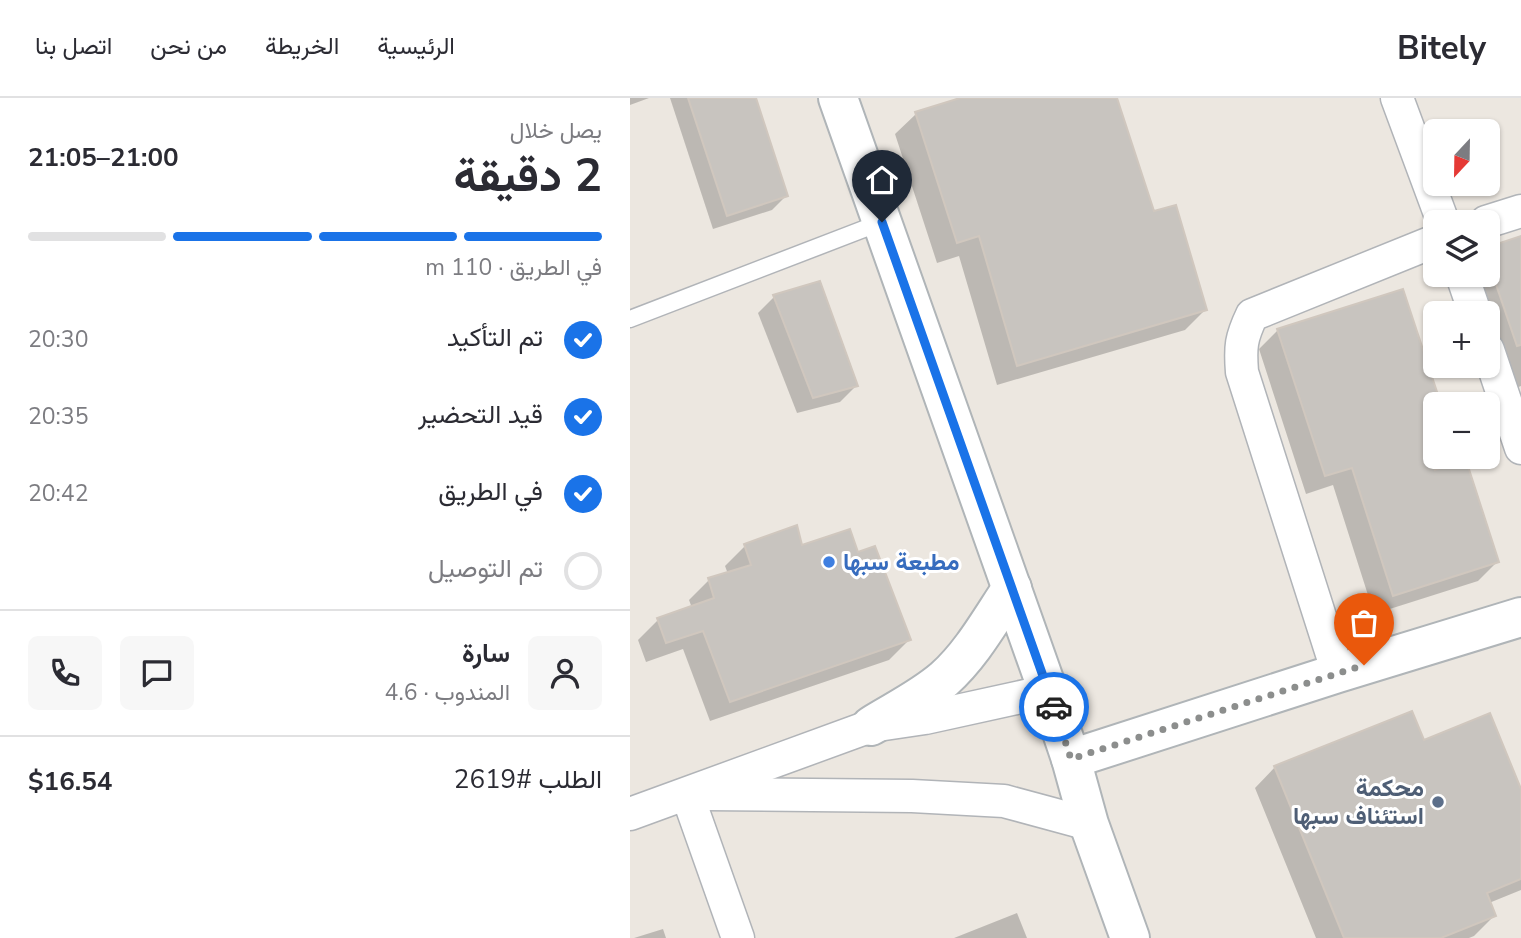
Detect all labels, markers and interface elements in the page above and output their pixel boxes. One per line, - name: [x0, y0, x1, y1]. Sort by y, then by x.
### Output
- text: Bitely: [1397, 26, 1486, 71]
- text: اتصل بنا: [35, 30, 112, 62]
- text: من نحن: [150, 30, 227, 62]
- text: الخريطة: [265, 30, 339, 62]
- text: الرئيسية: [377, 30, 455, 62]
- text: يصل خلال: [510, 115, 602, 146]
- north arrow: [1423, 119, 1500, 196]
- map controls: [1423, 119, 1500, 469]
- text: 21:00–21:05: [28, 140, 179, 175]
- text: 2 دقيقة: [454, 144, 602, 207]
- pin: [852, 150, 912, 222]
- icon: home: [863, 161, 901, 199]
- button: layers: [1423, 210, 1500, 287]
- text: في الطريق · 110 m: [425, 252, 602, 283]
- button: +: [1423, 301, 1500, 378]
- text: تم التأكيد: [447, 320, 543, 355]
- icon: check: [564, 321, 602, 359]
- text: 20:30: [28, 324, 88, 355]
- button: −: [1423, 392, 1500, 469]
- text: قيد التحضير: [418, 397, 543, 432]
- icon: check: [564, 398, 602, 436]
- text: 20:35: [28, 401, 88, 432]
- text: في الطريق: [438, 474, 543, 509]
- icon: check: [564, 475, 602, 513]
- text: 20:42: [28, 478, 88, 509]
- place label: مطبعة سبها: [843, 546, 960, 578]
- text: تم التوصيل: [428, 551, 543, 586]
- marker: مطبعة سبها: [821, 554, 837, 570]
- pin: [1334, 593, 1394, 665]
- icon: bag: [1345, 604, 1383, 642]
- button: phone: [28, 636, 102, 710]
- button: chat: [120, 636, 194, 710]
- text: سارة: [462, 636, 510, 671]
- button: person: [528, 636, 602, 710]
- courier: [1019, 672, 1089, 742]
- text: المندوب · 4.6: [385, 677, 510, 708]
- icon: car: [1035, 688, 1073, 726]
- text: الطلب #2619: [454, 762, 602, 797]
- text: $16.54: [28, 764, 112, 799]
- place label: محكمة استئناف سبها: [1293, 772, 1424, 832]
- marker: محكمة استئناف سبها: [1430, 794, 1446, 810]

